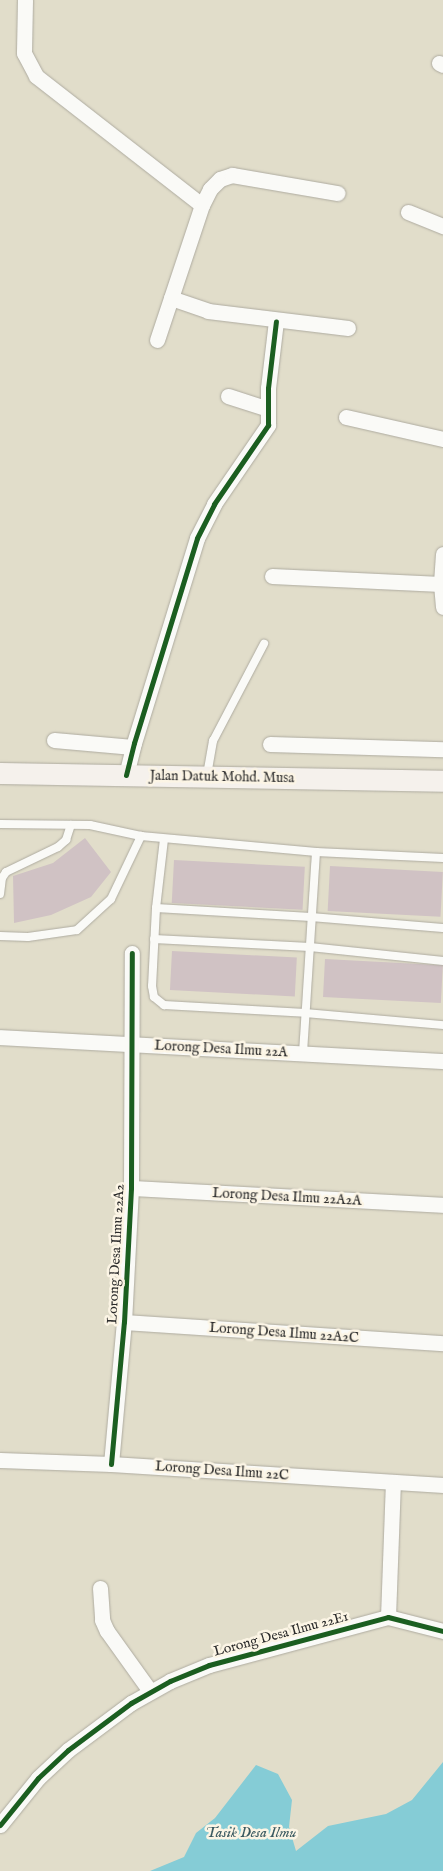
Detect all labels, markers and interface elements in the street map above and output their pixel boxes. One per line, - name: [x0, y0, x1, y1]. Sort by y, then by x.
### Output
- street label: Jalan Datuk Mohd. Musa: [150, 767, 294, 787]
- street label: Lorong Desa Ilmu 22A: [154, 1037, 288, 1061]
- street label: Lorong Desa Ilmu 22A2: [104, 1184, 128, 1324]
- street label: Lorong Desa Ilmu 22A2A: [212, 1185, 362, 1209]
- street label: Lorong Desa Ilmu 22A2C: [209, 1319, 359, 1347]
- street label: Lorong Desa Ilmu 22C: [155, 1458, 289, 1484]
- street label: Lorong Desa Ilmu 22E1: [212, 1608, 350, 1660]
- water label: Tasik Desa Ilmu: [206, 1824, 296, 1842]

